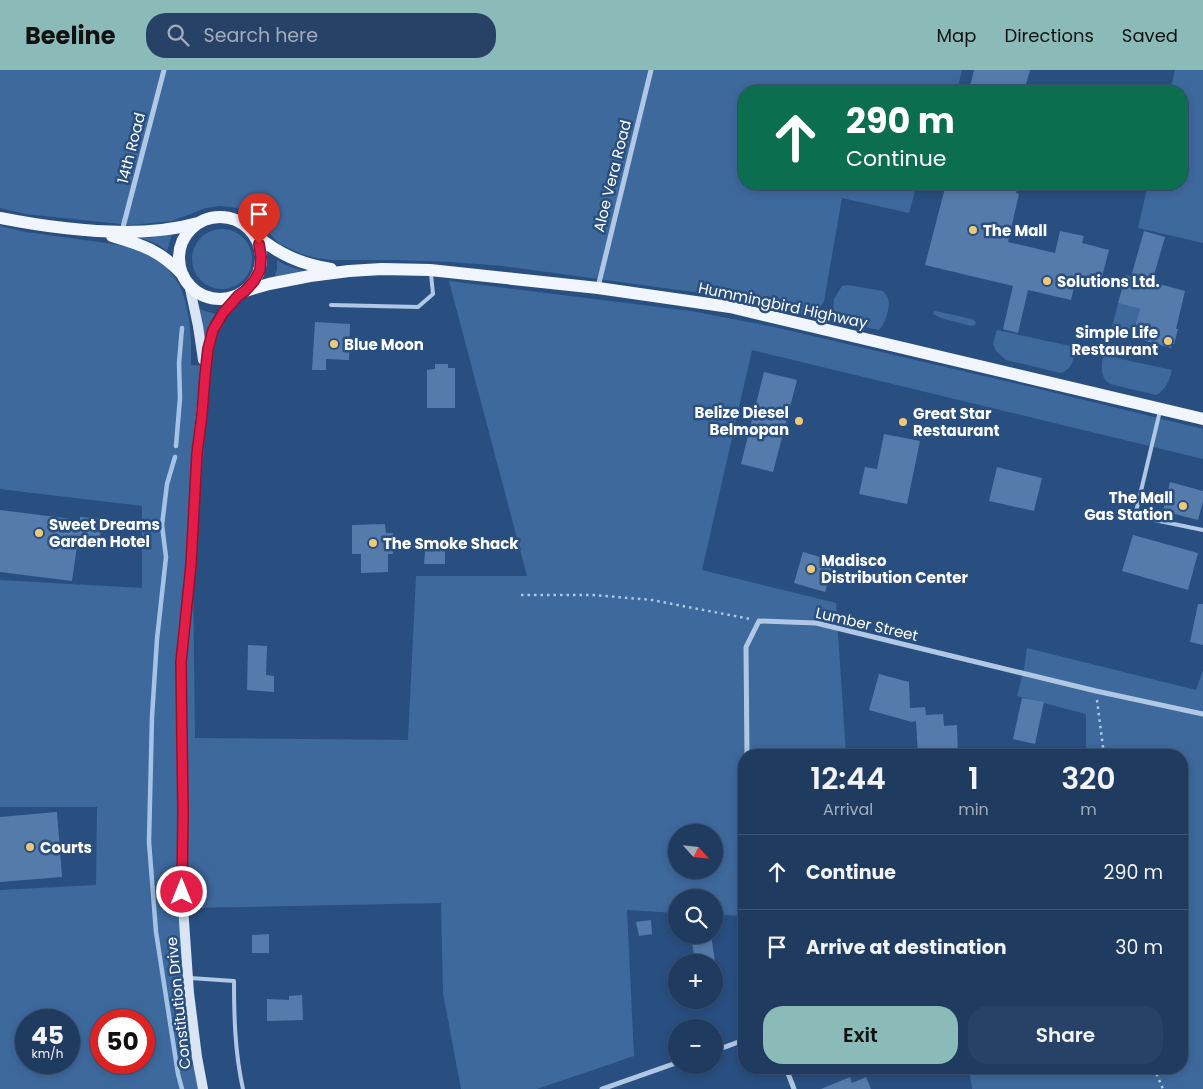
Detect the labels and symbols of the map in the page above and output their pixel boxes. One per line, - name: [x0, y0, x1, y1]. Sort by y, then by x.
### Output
- street label: 14th Road: [112, 110, 150, 186]
- street label: Aloe Vera Road: [588, 118, 636, 234]
- pin: [238, 193, 280, 244]
- place label: The Mall: [983, 220, 1047, 241]
- marker: The Mall: [967, 224, 979, 236]
- place label: Solutions Ltd.: [1057, 271, 1160, 292]
- marker: Solutions Ltd.: [1041, 275, 1053, 287]
- street label: Hummingbird Highway: [696, 277, 870, 333]
- place label: Simple Life Restaurant: [1071, 322, 1158, 360]
- place label: Blue Moon: [344, 334, 424, 355]
- marker: Simple Life Restaurant: [1162, 335, 1174, 347]
- marker: Blue Moon: [328, 338, 340, 350]
- place label: Belize Diesel Belmopan: [695, 402, 789, 440]
- place label: Great Star Restaurant: [913, 403, 1000, 441]
- marker: Belize Diesel Belmopan: [793, 415, 805, 427]
- marker: Great Star Restaurant: [897, 416, 909, 428]
- place label: The Mall Gas Station: [1084, 487, 1173, 525]
- marker: The Mall Gas Station: [1177, 500, 1189, 512]
- place label: Sweet Dreams Garden Hotel: [49, 514, 160, 552]
- marker: Sweet Dreams Garden Hotel: [33, 527, 45, 539]
- place label: The Smoke Shack: [383, 533, 519, 554]
- marker: The Smoke Shack: [367, 537, 379, 549]
- place label: Madisco Distribution Center: [821, 550, 968, 588]
- marker: Madisco Distribution Center: [805, 563, 817, 575]
- street label: Lumber Street: [814, 602, 920, 646]
- north arrow: [668, 824, 722, 879]
- place label: Courts: [40, 837, 92, 858]
- marker: Courts: [24, 841, 36, 853]
- position arrow: [155, 865, 207, 917]
- street label: Constitution Drive: [161, 936, 195, 1070]
- speed limit sign: 50: [90, 1009, 155, 1074]

